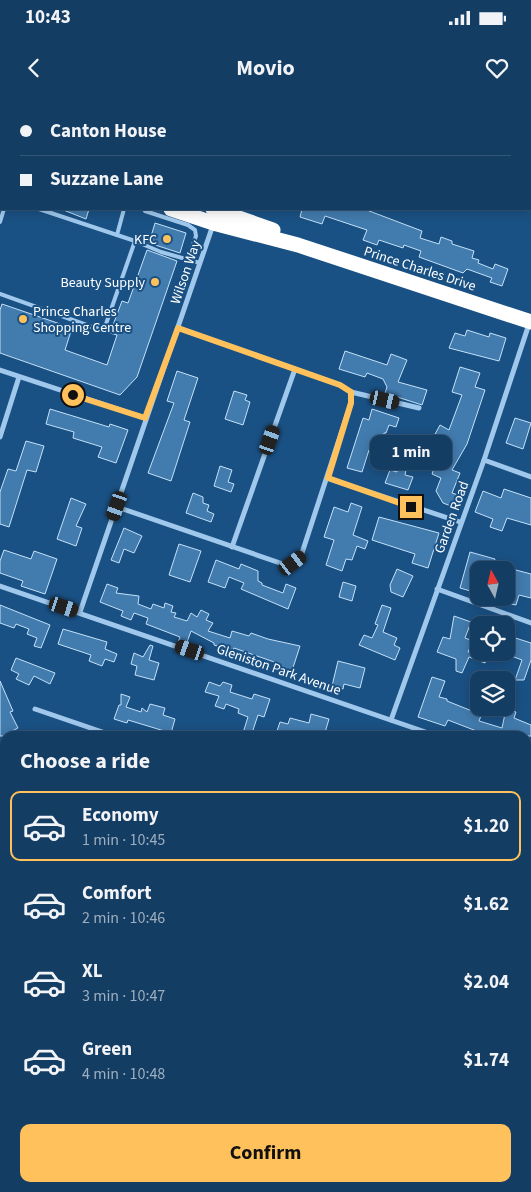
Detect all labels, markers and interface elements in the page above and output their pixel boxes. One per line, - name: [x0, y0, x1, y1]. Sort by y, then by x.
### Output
- text: 10:43: [25, 4, 71, 31]
- text: Movio: [236, 52, 295, 84]
- icon: back: [20, 54, 48, 82]
- icon: heart: [483, 54, 511, 82]
- text: Canton House: [50, 118, 167, 145]
- text: Suzzane Lane: [50, 166, 164, 193]
- place label: KFC: [134, 230, 157, 250]
- marker: KFC: [161, 233, 173, 245]
- street label: Wilson Way: [166, 237, 206, 307]
- street label: Prince Charles Drive: [361, 241, 478, 297]
- place label: Beauty Supply: [61, 273, 145, 293]
- marker: Beauty Supply: [149, 276, 161, 288]
- place label: Prince Charles Shopping Centre: [33, 302, 131, 338]
- marker: Prince Charles Shopping Centre: [17, 313, 29, 325]
- route start: [62, 384, 84, 406]
- car: [368, 389, 401, 411]
- car: [258, 423, 281, 457]
- callout: 1 min: [370, 434, 452, 470]
- text: 1 min: [392, 441, 430, 463]
- street label: Garden Road: [430, 478, 474, 556]
- car: [105, 489, 128, 523]
- route end: [400, 496, 422, 518]
- car: [276, 548, 309, 578]
- north arrow: [470, 561, 515, 606]
- map controls: [470, 561, 515, 716]
- car: [47, 595, 80, 619]
- button: locate: [470, 616, 515, 661]
- car: [173, 638, 206, 662]
- street label: Gleniston Park Avenue: [214, 639, 344, 701]
- button: layers: [470, 671, 515, 716]
- text: Choose a ride: [20, 745, 150, 777]
- text: Economy: [82, 802, 159, 829]
- icon: car: [22, 804, 67, 849]
- text: $1.20: [463, 813, 509, 840]
- text: 1 min · 10:45: [82, 829, 165, 851]
- text: Comfort: [82, 880, 152, 907]
- icon: car: [22, 882, 67, 927]
- text: $1.62: [463, 891, 509, 918]
- text: 2 min · 10:46: [82, 907, 165, 929]
- text: XL: [82, 958, 103, 985]
- icon: car: [22, 960, 67, 1005]
- text: $2.04: [463, 969, 509, 996]
- text: 3 min · 10:47: [82, 985, 165, 1007]
- text: Green: [82, 1036, 132, 1063]
- icon: car: [22, 1038, 67, 1083]
- text: $1.74: [463, 1047, 509, 1074]
- text: 4 min · 10:48: [82, 1063, 165, 1085]
- button: Confirm: [20, 1124, 511, 1182]

